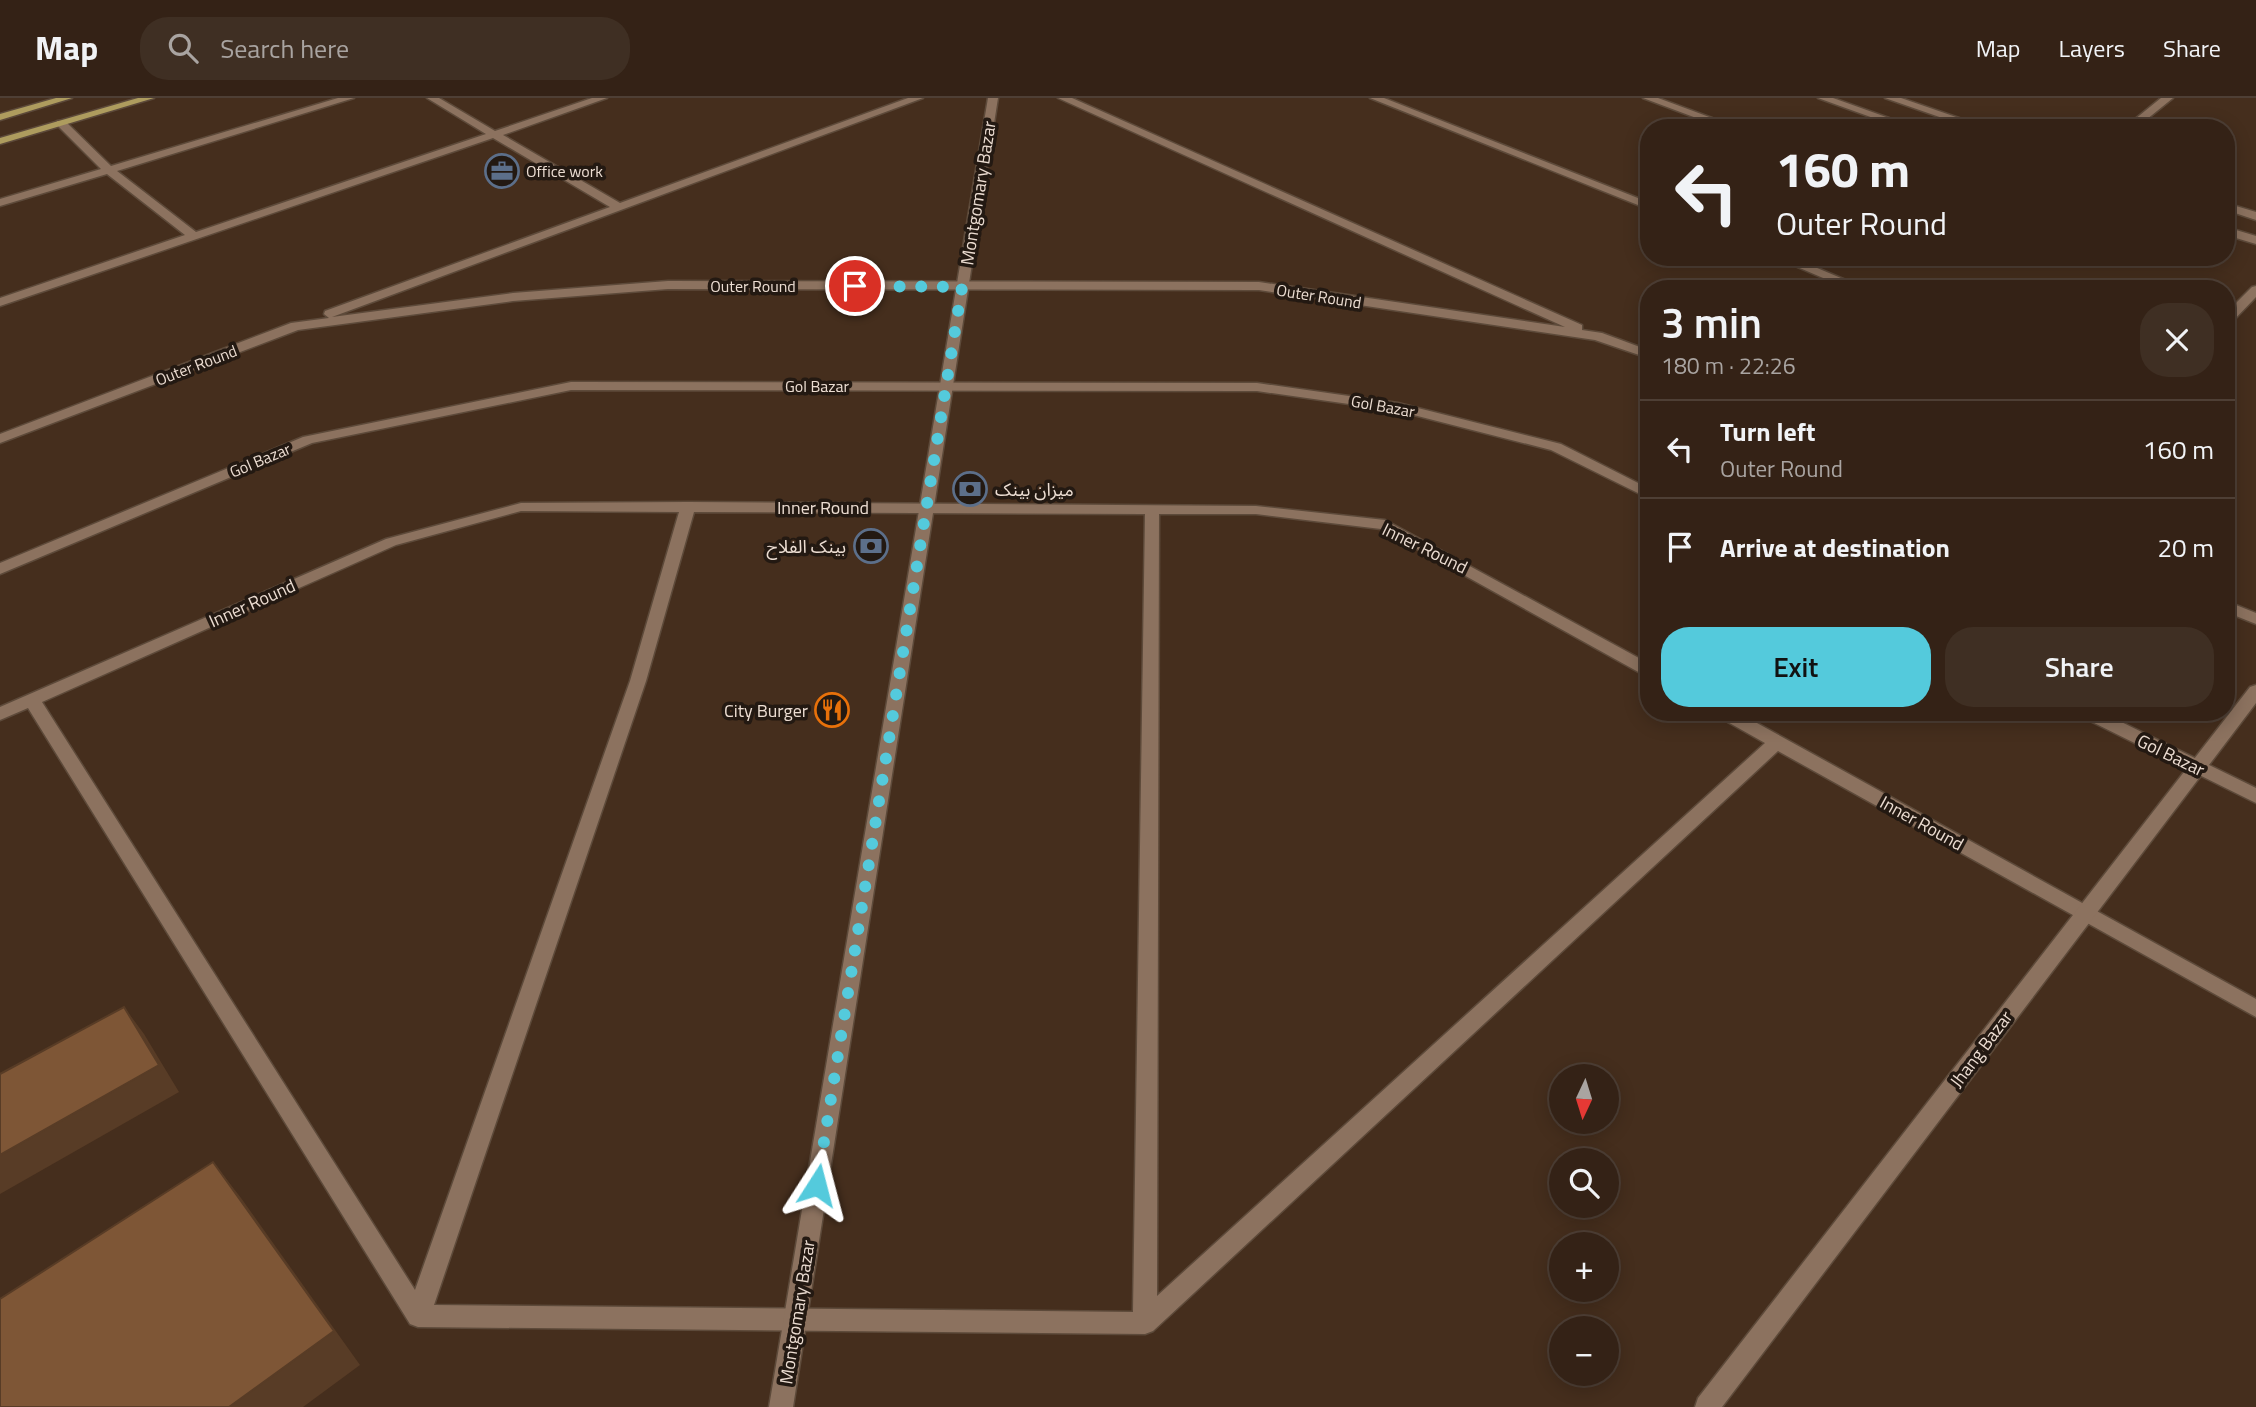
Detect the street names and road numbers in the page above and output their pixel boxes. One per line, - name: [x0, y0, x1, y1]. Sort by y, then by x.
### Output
- street label: Montgomary Bazar: [953, 119, 1003, 267]
- street label: Outer Round: [710, 274, 796, 298]
- street label: Outer Round: [1275, 277, 1363, 315]
- street label: Outer Round: [152, 338, 240, 392]
- street label: Gol Bazar: [785, 374, 850, 398]
- street label: Gol Bazar: [1349, 389, 1417, 423]
- street label: Gol Bazar: [226, 436, 295, 484]
- street label: Inner Round: [777, 494, 869, 521]
- street label: Inner Round: [1378, 516, 1472, 580]
- street label: Inner Round: [204, 572, 300, 634]
- street label: Gol Bazar: [2133, 727, 2209, 783]
- street label: Inner Round: [1875, 789, 1969, 857]
- street label: Jhang Bazar: [1943, 1005, 2019, 1093]
- street label: Montgomary Bazar: [772, 1238, 822, 1386]

